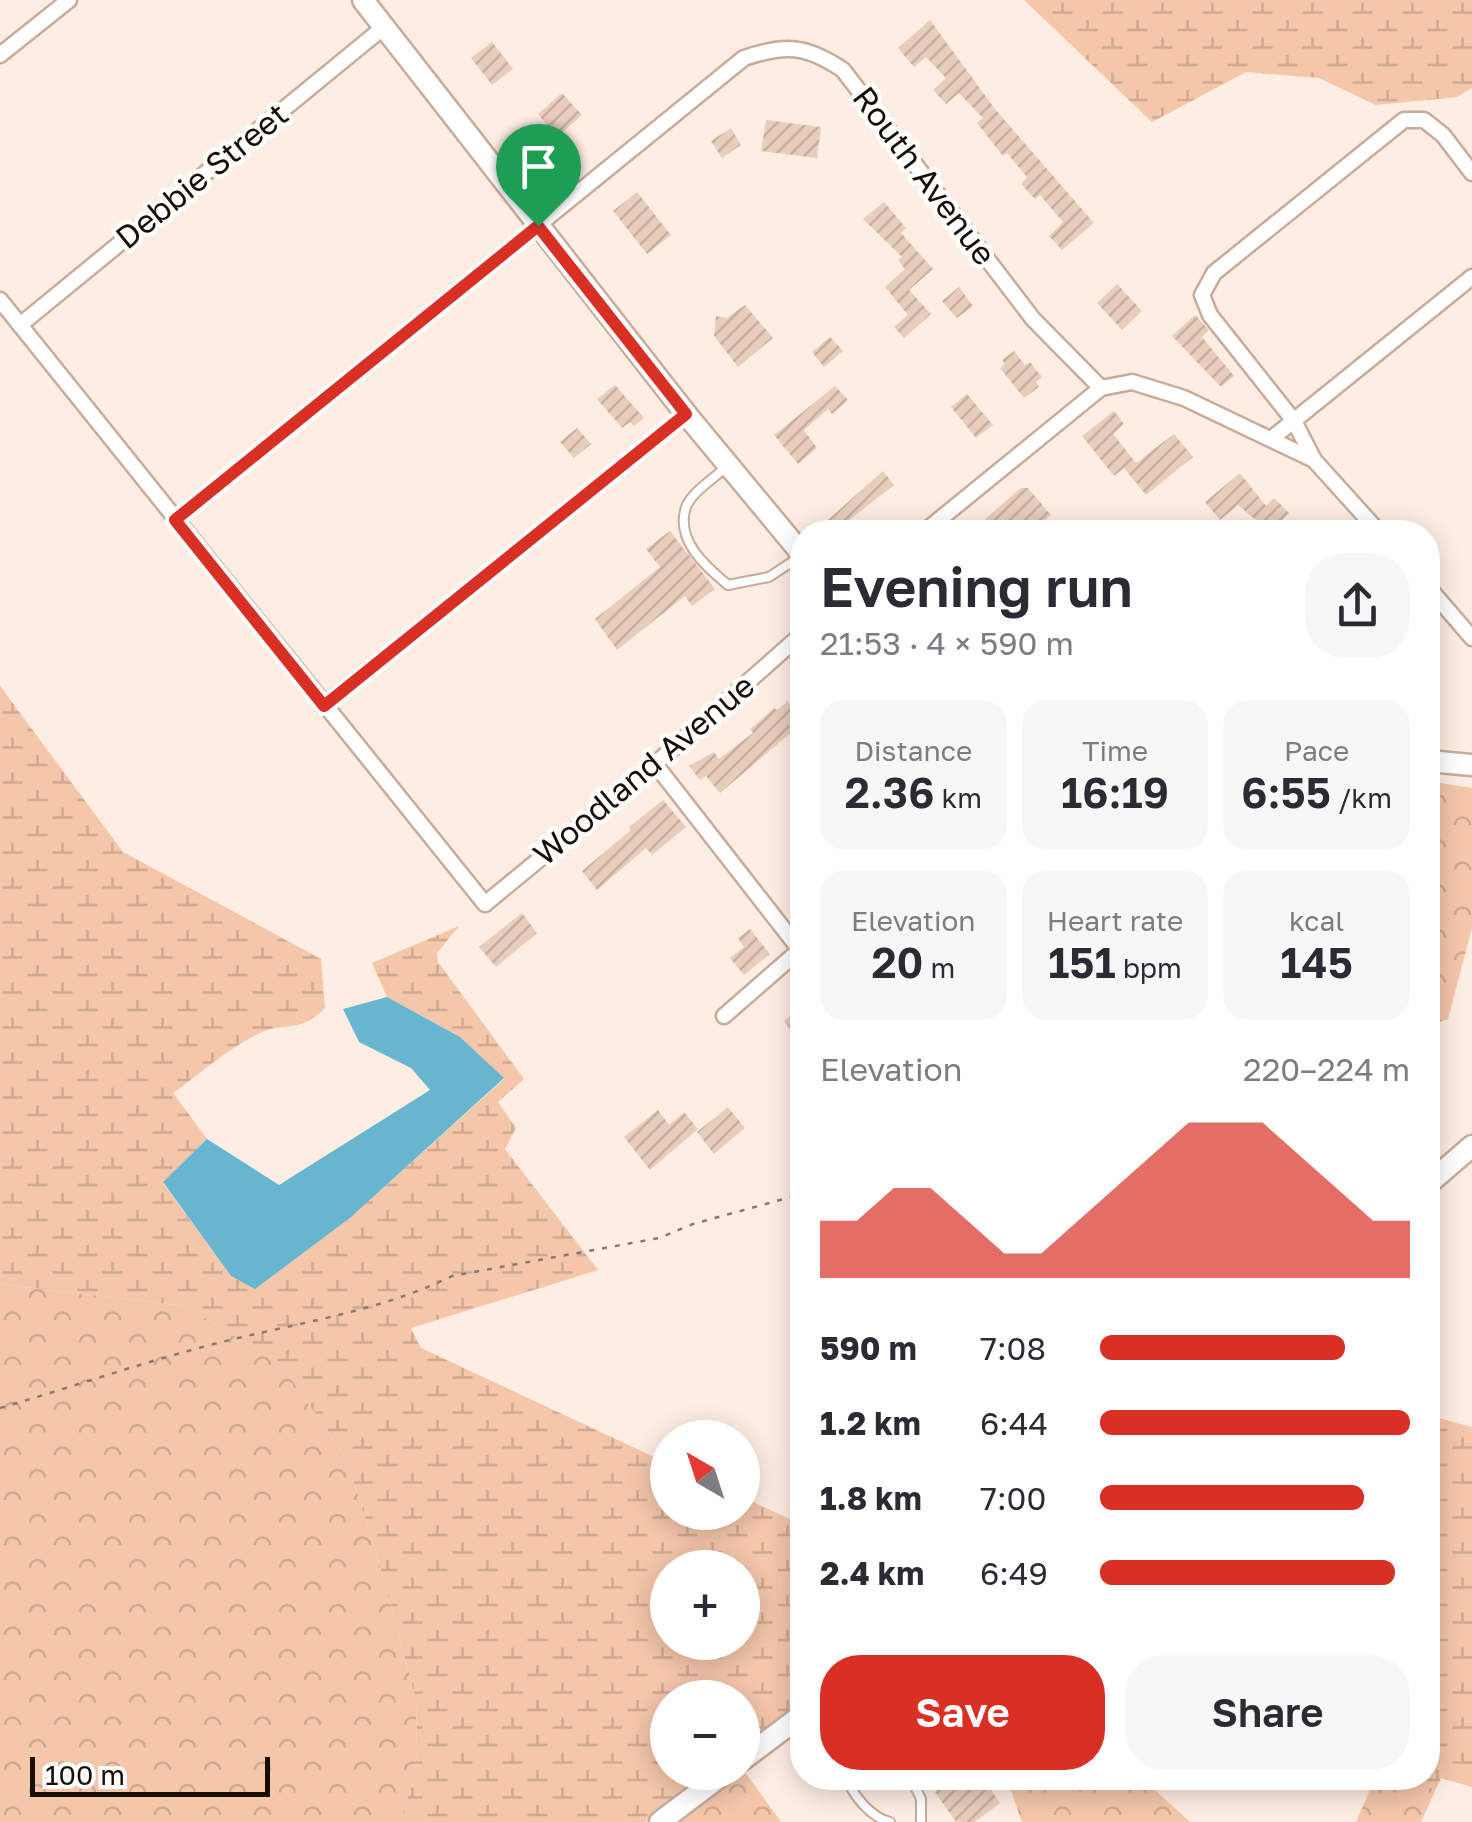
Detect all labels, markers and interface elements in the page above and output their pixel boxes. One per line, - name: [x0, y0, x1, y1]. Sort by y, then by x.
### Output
- street label: Routh Avenue: [845, 79, 1004, 272]
- street label: Debbie Street: [108, 94, 295, 256]
- pin: [496, 124, 581, 227]
- icon: arrive: [511, 139, 566, 194]
- text: Evening run: [820, 553, 1133, 619]
- button: share: [1305, 553, 1410, 658]
- text: 21:53 · 4 × 590 m: [820, 624, 1074, 662]
- street label: Woodland Avenue: [525, 666, 761, 873]
- text: Distance: [854, 734, 972, 767]
- text: Time: [1082, 734, 1148, 767]
- text: Pace: [1284, 734, 1349, 767]
- text: 2.36: [845, 767, 934, 817]
- text: 16:19: [1061, 767, 1169, 817]
- text: 6:55: [1241, 767, 1331, 817]
- text: km: [934, 781, 982, 814]
- text: /km: [1331, 781, 1392, 814]
- text: Elevation: [851, 904, 976, 937]
- text: Heart rate: [1047, 904, 1183, 937]
- text: kcal: [1289, 904, 1344, 937]
- text: 20: [871, 937, 923, 987]
- text: 151: [1048, 937, 1116, 987]
- text: 145: [1280, 937, 1353, 987]
- text: m: [923, 951, 955, 984]
- text: bpm: [1116, 951, 1182, 984]
- text: Elevation: [820, 1050, 962, 1088]
- text: 220–224 m: [1243, 1050, 1410, 1088]
- text: 590 m: [820, 1329, 917, 1367]
- text: 7:08: [980, 1329, 1046, 1367]
- text: 1.2 km: [820, 1404, 921, 1442]
- text: 6:44: [980, 1404, 1048, 1442]
- north arrow: [650, 1420, 760, 1530]
- map controls: [650, 1420, 760, 1790]
- text: 1.8 km: [820, 1479, 922, 1517]
- text: 7:00: [980, 1479, 1046, 1517]
- button: +: [650, 1550, 760, 1660]
- text: 2.4 km: [820, 1554, 924, 1592]
- text: 6:49: [980, 1554, 1048, 1592]
- button: Save: [820, 1655, 1105, 1770]
- button: Share: [1125, 1655, 1410, 1770]
- button: −: [650, 1680, 760, 1790]
- scale bar: [30, 1752, 270, 1796]
- text: 100 m: [45, 1758, 125, 1791]

